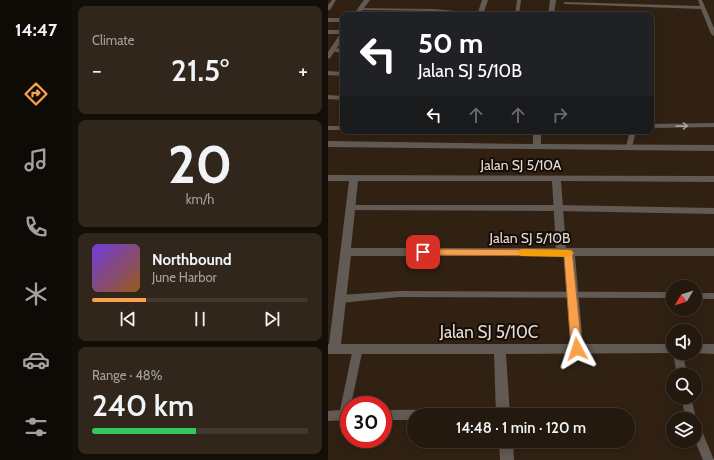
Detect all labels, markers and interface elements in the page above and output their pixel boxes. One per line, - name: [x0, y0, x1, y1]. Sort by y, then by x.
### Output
- text: 14:47: [15, 19, 57, 41]
- text: 50 m: [418, 26, 483, 60]
- icon: left: [352, 28, 404, 80]
- text: Climate: [92, 32, 134, 48]
- text: 21.5°: [171, 52, 229, 89]
- text: −: [92, 57, 102, 84]
- text: +: [298, 57, 308, 84]
- text: Jalan SJ 5/10B: [418, 60, 522, 82]
- icon: directions: [22, 80, 50, 108]
- icon: left: [423, 104, 445, 126]
- icon: ahead: [465, 104, 487, 126]
- icon: ahead: [507, 104, 529, 126]
- icon: right: [549, 104, 571, 126]
- one-way arrow: [676, 122, 689, 130]
- text: 20: [168, 133, 232, 196]
- icon: music: [22, 146, 50, 174]
- street label: Jalan SJ 5/10A: [480, 156, 562, 174]
- text: km/h: [186, 191, 214, 207]
- icon: phone: [22, 213, 50, 241]
- street label: Jalan SJ 5/10B: [489, 229, 570, 247]
- pin: [406, 235, 440, 269]
- icon: arrive: [412, 241, 434, 263]
- text: Northbound: [152, 251, 232, 269]
- text: June Harbor: [152, 269, 217, 285]
- icon: climate: [22, 280, 50, 308]
- north arrow: [666, 280, 702, 316]
- map controls: [666, 280, 702, 448]
- icon: previous: [117, 308, 139, 330]
- icon: pause: [189, 308, 211, 330]
- icon: next: [261, 308, 283, 330]
- street label: Jalan SJ 5/10C: [439, 322, 538, 342]
- button: sound: [666, 324, 702, 360]
- position arrow: [556, 328, 598, 370]
- icon: car: [22, 346, 50, 374]
- text: Range · 48%: [92, 367, 162, 383]
- button: search: [666, 368, 702, 404]
- text: 240 km: [92, 387, 194, 424]
- speed limit sign: 30: [340, 396, 392, 448]
- button: layers: [666, 412, 702, 448]
- icon: filters: [22, 413, 50, 441]
- text: 14:48 · 1 min · 120 m: [456, 419, 586, 437]

